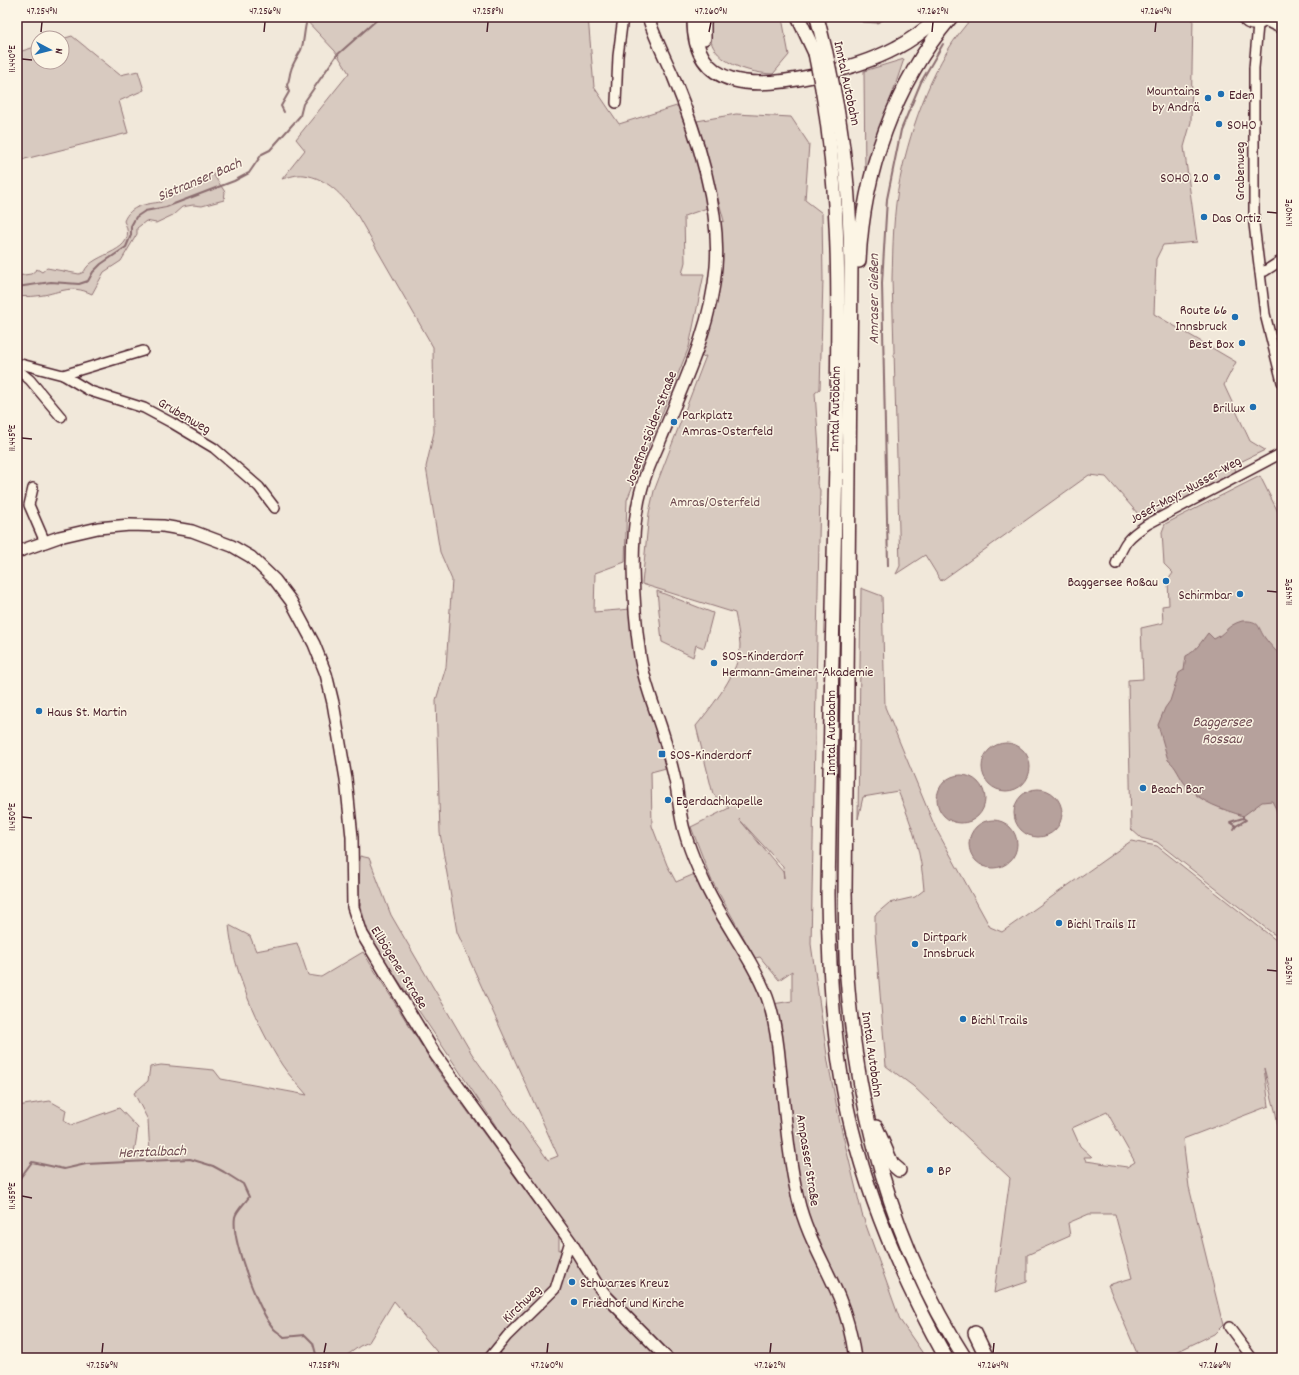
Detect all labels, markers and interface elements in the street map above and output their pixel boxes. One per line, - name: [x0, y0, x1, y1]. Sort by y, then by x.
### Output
- text: 47.254°N: [27, 5, 58, 19]
- text: 47.256°N: [249, 5, 281, 19]
- text: 47.258°N: [473, 5, 503, 19]
- text: 47.260°N: [695, 5, 727, 19]
- text: 47.262°N: [917, 5, 949, 19]
- text: 47.264°N: [1140, 5, 1172, 19]
- north arrow: [30, 30, 70, 70]
- street label: Inntal Autobahn: [827, 39, 865, 128]
- text: 11.440°E: [6, 45, 20, 73]
- text: N: [50, 47, 66, 55]
- place label: Mountains by Andrä: [1146, 82, 1200, 118]
- place label: Eden: [1229, 86, 1255, 106]
- marker: Eden: [1216, 89, 1226, 99]
- marker: Mountains by Andrä: [1203, 93, 1213, 103]
- place label: SOHO: [1227, 116, 1256, 136]
- marker: SOHO: [1214, 119, 1224, 129]
- street label: Grabenweg: [1231, 142, 1251, 200]
- water label: Sistranser Bach: [154, 153, 246, 208]
- place label: SOHO 2.0: [1160, 169, 1209, 189]
- marker: SOHO 2.0: [1212, 172, 1222, 182]
- text: 11.440°E: [1283, 199, 1297, 227]
- place label: Das Ortiz: [1212, 209, 1262, 229]
- marker: Das Ortiz: [1199, 212, 1209, 222]
- water label: Amraser Gießen: [864, 253, 886, 344]
- place label: Route 66 Innsbruck: [1175, 301, 1227, 337]
- marker: Route 66 Innsbruck: [1230, 312, 1240, 322]
- place label: Best Box: [1189, 335, 1234, 355]
- marker: Best Box: [1237, 338, 1247, 348]
- street label: Inntal Autobahn: [825, 366, 847, 452]
- street label: Josefine-Sölder-Straße: [621, 368, 683, 489]
- street label: Grubenweg: [154, 393, 214, 440]
- place label: Brillux: [1213, 399, 1245, 419]
- marker: Brillux: [1248, 402, 1258, 412]
- place label: Parkplatz Amras-Osterfeld: [682, 406, 773, 442]
- marker: Parkplatz Amras-Osterfeld: [669, 417, 679, 427]
- text: 11.445°E: [6, 424, 20, 451]
- street label: Josef-Mayr-Nusser-Weg: [1127, 452, 1245, 530]
- park label: Amras/Osterfeld: [670, 493, 760, 513]
- place label: Baggersee Roßau: [1067, 573, 1158, 593]
- marker: Baggersee Roßau: [1161, 576, 1171, 586]
- text: 11.445°E: [1283, 578, 1297, 605]
- place label: Schirmbar: [1179, 586, 1233, 606]
- marker: Schirmbar: [1235, 589, 1245, 599]
- place label: SOS-Kinderdorf Hermann-Gmeiner-Akademie: [722, 647, 873, 683]
- marker: SOS-Kinderdorf Hermann-Gmeiner-Akademie: [709, 658, 719, 668]
- street label: Inntal Autobahn: [822, 690, 842, 776]
- place label: Haus St. Martin: [47, 703, 127, 723]
- marker: Haus St. Martin: [34, 706, 44, 716]
- water label: Baggersee Rossau: [1193, 712, 1253, 751]
- place label: SOS-Kinderdorf: [670, 746, 753, 766]
- marker: SOS-Kinderdorf: [657, 749, 667, 759]
- place label: Beach Bar: [1151, 780, 1205, 800]
- marker: Beach Bar: [1138, 783, 1148, 793]
- place label: Egerdachkapelle: [676, 792, 763, 812]
- marker: Egerdachkapelle: [663, 795, 673, 805]
- text: 11.450°E: [6, 803, 20, 831]
- place label: Bichl Trails II: [1067, 915, 1136, 935]
- marker: Bichl Trails II: [1054, 918, 1064, 928]
- street label: Ellbögener Straße: [365, 923, 432, 1013]
- place label: Dirtpark Innsbruck: [923, 928, 975, 964]
- marker: Dirtpark Innsbruck: [910, 939, 920, 949]
- text: 11.450°E: [1283, 957, 1297, 985]
- street label: Inntal Autobahn: [855, 1010, 887, 1098]
- place label: Bichl Trails: [971, 1011, 1028, 1031]
- marker: Bichl Trails: [958, 1014, 968, 1024]
- street label: Ampasser Straße: [790, 1113, 824, 1208]
- water label: Herztalbach: [118, 1141, 188, 1165]
- place label: BP: [938, 1162, 951, 1182]
- marker: BP: [925, 1165, 935, 1175]
- text: 11.455°E: [6, 1182, 20, 1210]
- place label: Schwarzes Kreuz: [580, 1274, 669, 1294]
- marker: Schwarzes Kreuz: [567, 1277, 577, 1287]
- street label: Kirchweg: [498, 1281, 546, 1328]
- place label: Friedhof und Kirche: [582, 1294, 684, 1314]
- marker: Friedhof und Kirche: [569, 1297, 579, 1307]
- text: 47.256°N: [86, 1359, 118, 1373]
- text: 47.258°N: [309, 1359, 339, 1373]
- text: 47.260°N: [531, 1359, 563, 1373]
- text: 47.262°N: [754, 1359, 786, 1373]
- text: 47.264°N: [977, 1359, 1009, 1373]
- text: 47.266°N: [1199, 1359, 1231, 1373]

